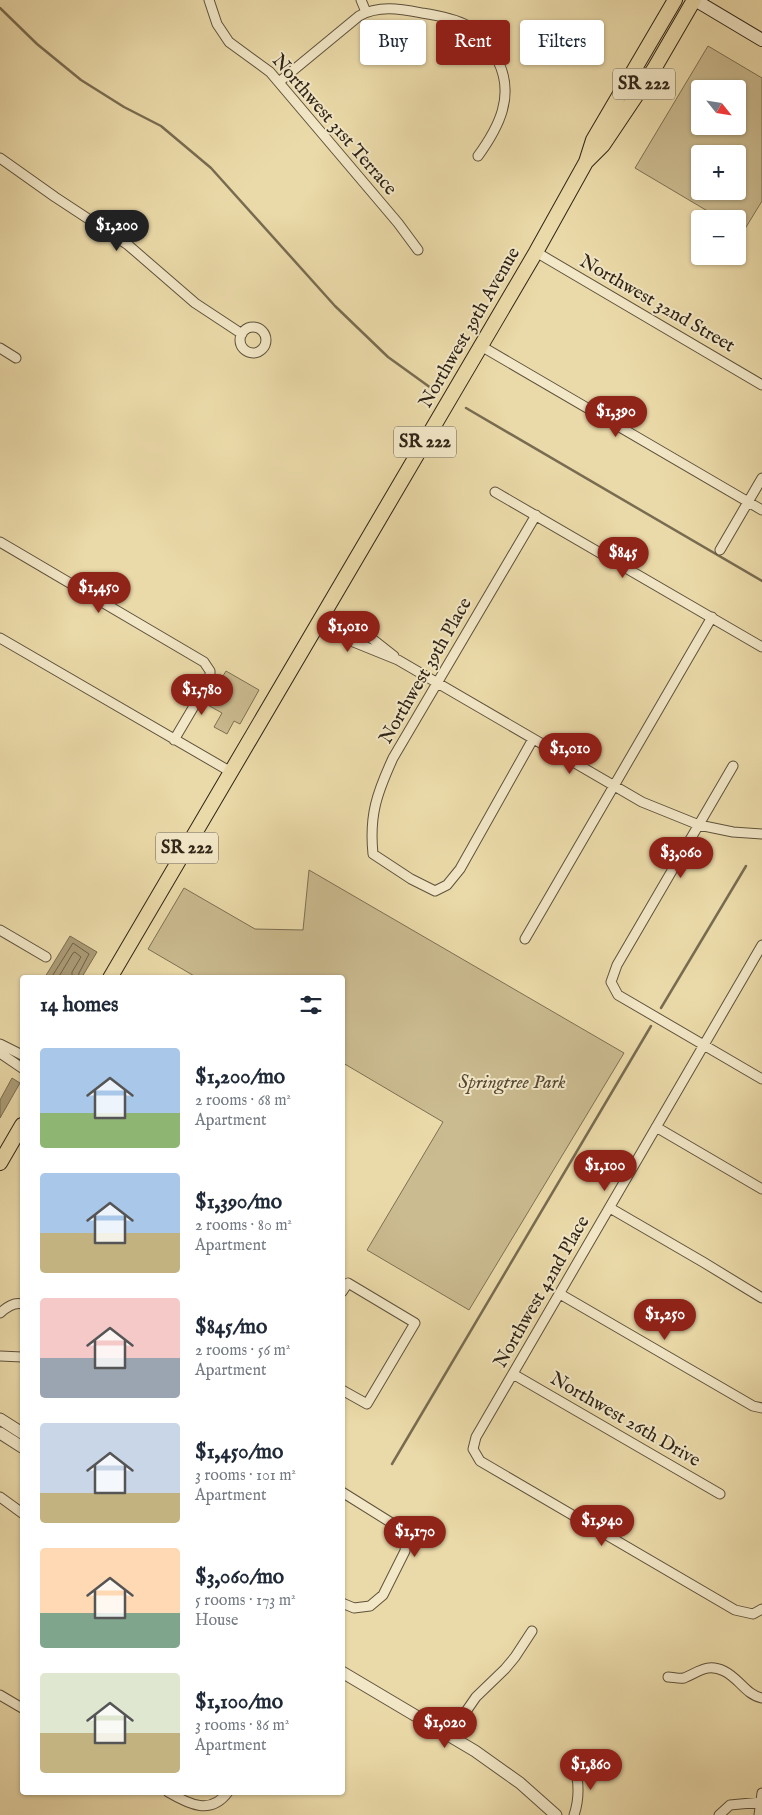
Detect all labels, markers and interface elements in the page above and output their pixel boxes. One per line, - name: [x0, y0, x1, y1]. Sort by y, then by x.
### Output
- chip: Buy: [360, 20, 426, 65]
- chip: Rent: [436, 20, 510, 65]
- chip: Filters: [520, 20, 604, 65]
- street label: Northwest 31st Terrace: [266, 49, 402, 201]
- road number: SR 222: [613, 68, 675, 100]
- north arrow: [691, 80, 746, 135]
- map controls: [691, 80, 746, 265]
- button: +: [691, 145, 746, 200]
- pin: $1,200: [76, 210, 158, 252]
- button: −: [691, 210, 746, 265]
- text: $1,200: [96, 216, 138, 236]
- street label: Northwest 39th Avenue: [414, 243, 526, 413]
- street label: Northwest 32nd Street: [575, 250, 739, 359]
- pin: $1,390: [575, 396, 657, 438]
- text: $1,390: [596, 402, 636, 422]
- road number: SR 222: [394, 427, 456, 458]
- pin: $845: [593, 536, 653, 579]
- text: $845: [609, 543, 637, 563]
- pin: $1,450: [58, 572, 140, 614]
- text: $1,450: [79, 578, 119, 598]
- street label: Northwest 39th Place: [374, 593, 478, 749]
- pin: $1,010: [307, 610, 389, 653]
- text: $1,010: [328, 617, 368, 637]
- pin: $1,780: [161, 674, 243, 716]
- text: $1,780: [182, 680, 222, 700]
- pin: $1,010: [529, 732, 611, 775]
- text: $1,010: [550, 739, 590, 759]
- road number: SR 222: [156, 832, 218, 864]
- pin: $3,060: [640, 836, 722, 879]
- text: $3,060: [660, 843, 702, 863]
- icon: filters: [297, 991, 325, 1019]
- text: 14 homes: [40, 992, 118, 1019]
- text: $1,200/mo: [195, 1064, 285, 1091]
- icon: home: [80, 1068, 140, 1128]
- park label: Springtree Park: [458, 1071, 566, 1095]
- text: 2 rooms · 68 m²: [195, 1091, 291, 1111]
- text: Apartment: [195, 1111, 266, 1131]
- pin: $1,100: [564, 1150, 646, 1192]
- text: $1,100: [585, 1156, 625, 1176]
- text: $1,390/mo: [195, 1189, 282, 1216]
- icon: home: [80, 1193, 140, 1253]
- street label: Northwest 42nd Place: [489, 1211, 595, 1372]
- text: 2 rooms · 80 m²: [195, 1216, 292, 1236]
- text: Apartment: [195, 1236, 266, 1256]
- pin: $1,250: [624, 1298, 706, 1341]
- text: $1,250: [645, 1305, 685, 1325]
- text: $845/mo: [195, 1314, 267, 1341]
- icon: home: [80, 1318, 140, 1378]
- text: 2 rooms · 56 m²: [195, 1341, 290, 1361]
- text: Apartment: [195, 1361, 266, 1381]
- street label: Northwest 26th Drive: [545, 1367, 705, 1473]
- text: $1,450/mo: [195, 1439, 283, 1466]
- icon: home: [80, 1443, 140, 1503]
- text: 3 rooms · 101 m²: [195, 1466, 296, 1486]
- text: Apartment: [195, 1486, 266, 1506]
- pin: $1,940: [561, 1504, 643, 1547]
- text: $1,940: [581, 1511, 623, 1531]
- pin: $1,170: [374, 1516, 456, 1558]
- text: $1,170: [395, 1522, 435, 1542]
- text: $3,060/mo: [195, 1564, 284, 1591]
- icon: home: [80, 1568, 140, 1628]
- text: 5 rooms · 173 m²: [195, 1591, 296, 1611]
- text: House: [195, 1611, 238, 1631]
- text: $1,100/mo: [195, 1689, 283, 1716]
- icon: home: [80, 1693, 140, 1753]
- pin: $1,020: [404, 1706, 486, 1749]
- text: $1,020: [424, 1713, 466, 1733]
- text: 3 rooms · 86 m²: [195, 1716, 289, 1736]
- text: Apartment: [195, 1736, 266, 1756]
- pin: $1,860: [550, 1748, 632, 1791]
- text: $1,860: [571, 1755, 611, 1775]

